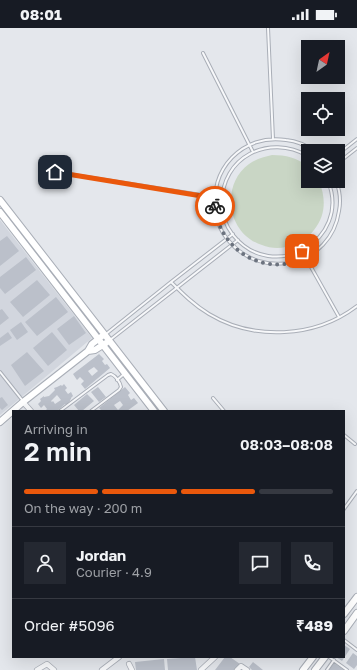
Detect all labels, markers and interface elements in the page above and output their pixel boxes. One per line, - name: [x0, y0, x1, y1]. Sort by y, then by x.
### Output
- text: 08:01: [20, 5, 62, 23]
- north arrow: [301, 40, 345, 84]
- map controls: [301, 40, 345, 188]
- button: locate: [301, 92, 345, 136]
- button: layers: [301, 144, 345, 188]
- pin: [38, 155, 72, 189]
- icon: home: [44, 161, 66, 183]
- courier: [195, 186, 235, 226]
- icon: bike: [204, 195, 226, 217]
- pin: [285, 234, 319, 268]
- icon: bag: [291, 240, 313, 262]
- text: Arriving in: [24, 421, 88, 437]
- text: 08:03–08:08: [240, 435, 333, 453]
- text: 2 min: [24, 436, 92, 467]
- text: On the way · 200 m: [24, 500, 142, 516]
- button: person: [24, 542, 66, 584]
- button: chat: [239, 542, 281, 584]
- button: phone: [291, 542, 333, 584]
- text: Jordan: [76, 546, 126, 564]
- text: Courier · 4.9: [76, 564, 152, 580]
- text: Order #5096: [24, 616, 115, 634]
- text: ₹489: [296, 616, 333, 634]

